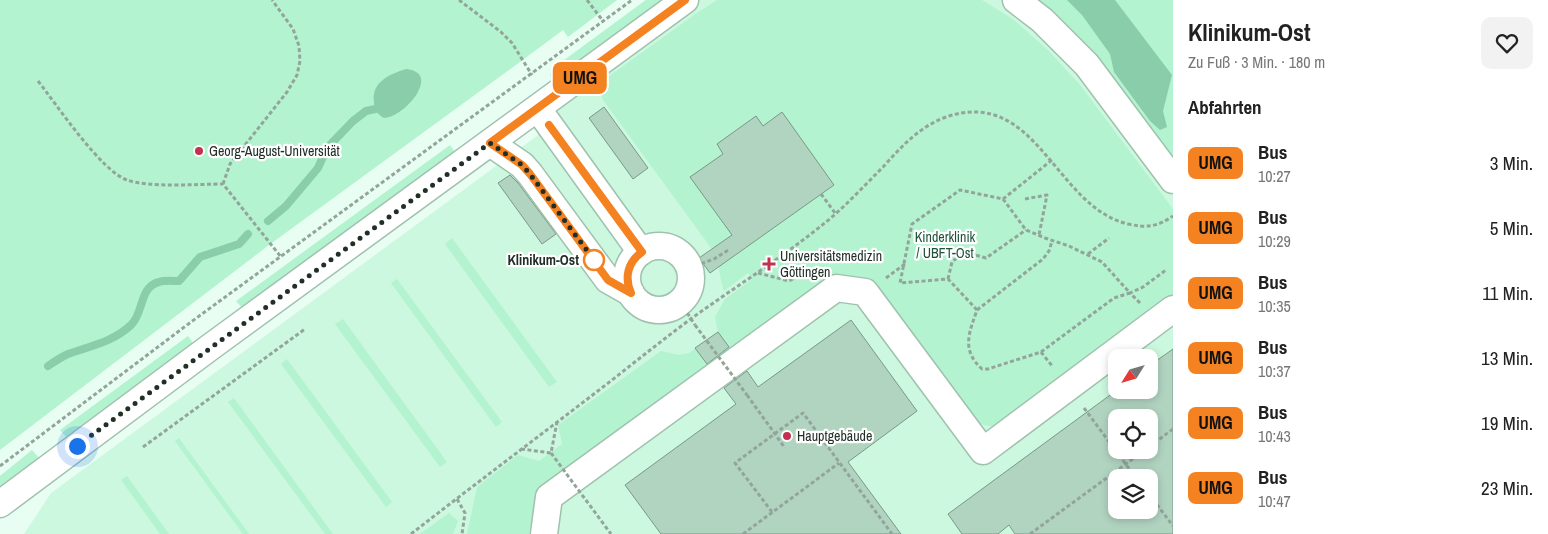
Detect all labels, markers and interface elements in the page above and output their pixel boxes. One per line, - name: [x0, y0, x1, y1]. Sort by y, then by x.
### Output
- text: Klinikum-Ost: [1188, 16, 1310, 48]
- button: heart: [1481, 17, 1533, 69]
- text: Zu Fuß · 3 Min. · 180 m: [1188, 51, 1325, 73]
- line badge: UMG: [551, 62, 609, 94]
- text: UMG: [563, 65, 597, 90]
- text: Abfahrten: [1188, 94, 1262, 120]
- text: Bus: [1258, 139, 1287, 165]
- place label: Georg-August-Universität: [209, 142, 340, 160]
- marker: Georg-August-Universität: [193, 145, 205, 157]
- text: UMG: [1198, 150, 1233, 175]
- text: 3 Min.: [1490, 150, 1533, 176]
- text: 10:27: [1258, 165, 1291, 187]
- text: Bus: [1258, 204, 1287, 230]
- text: UMG: [1198, 215, 1233, 240]
- text: 5 Min.: [1490, 215, 1533, 241]
- park label: Kinderklinik / UBFT-Ost: [915, 228, 976, 262]
- text: 10:29: [1258, 230, 1291, 252]
- place label: Universitätsmedizin Göttingen: [780, 247, 882, 281]
- marker: Klinikum-Ost: [583, 249, 605, 271]
- place label: Klinikum-Ost: [508, 251, 579, 269]
- marker: Universitätsmedizin Göttingen: [762, 257, 776, 271]
- text: Bus: [1258, 269, 1287, 295]
- text: UMG: [1198, 280, 1233, 305]
- text: 11 Min.: [1482, 280, 1533, 306]
- text: 10:35: [1258, 295, 1291, 317]
- text: Bus: [1258, 334, 1287, 360]
- text: UMG: [1198, 345, 1233, 370]
- text: 13 Min.: [1481, 345, 1533, 371]
- north arrow: [1108, 349, 1158, 399]
- map controls: [1108, 349, 1158, 519]
- text: 10:37: [1258, 360, 1291, 382]
- text: Bus: [1258, 399, 1287, 425]
- button: locate: [1108, 409, 1158, 459]
- text: UMG: [1198, 410, 1233, 435]
- text: 19 Min.: [1481, 410, 1533, 436]
- text: 10:43: [1258, 425, 1291, 447]
- place label: Hauptgebäude: [797, 427, 872, 445]
- marker: Hauptgebäude: [781, 430, 793, 442]
- your location: [65, 434, 90, 459]
- text: Bus: [1258, 464, 1287, 490]
- button: layers: [1108, 469, 1158, 519]
- text: UMG: [1198, 475, 1233, 500]
- text: 23 Min.: [1481, 475, 1533, 501]
- text: 10:47: [1258, 490, 1291, 512]

